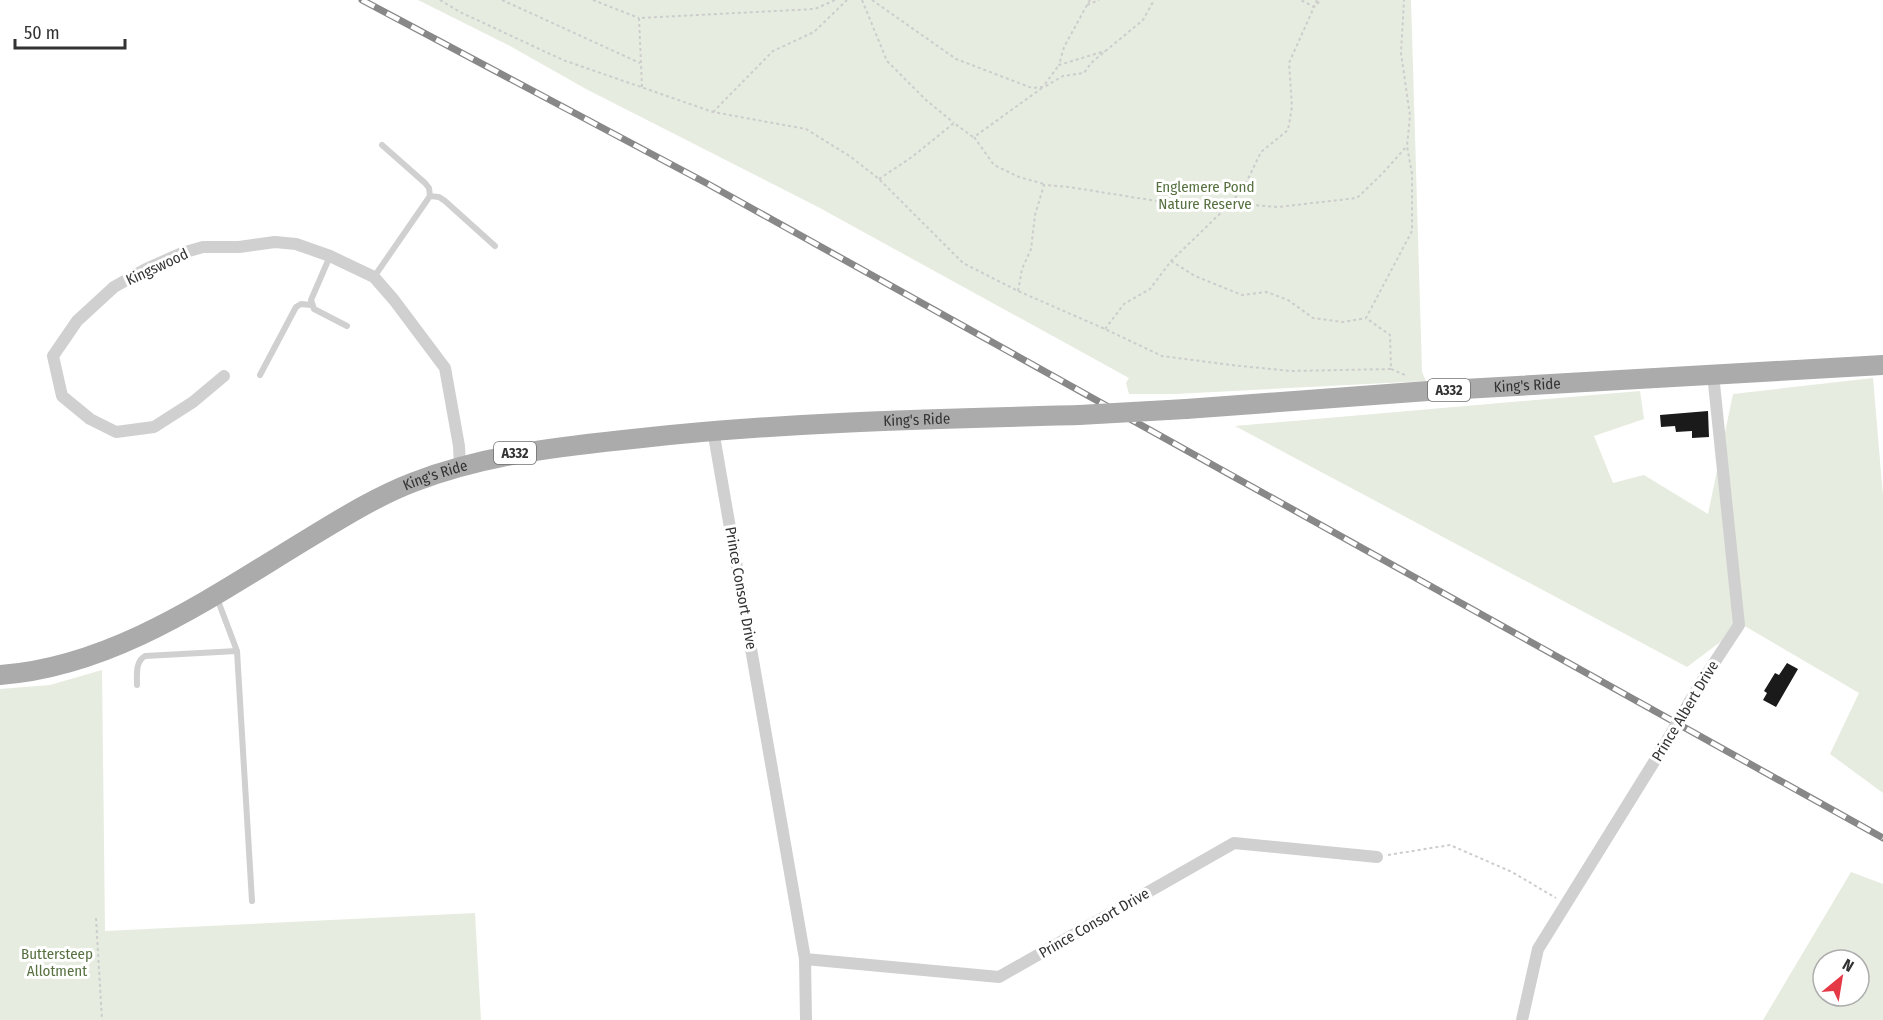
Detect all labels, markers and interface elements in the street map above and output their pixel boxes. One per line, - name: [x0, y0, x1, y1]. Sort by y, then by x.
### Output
- scale bar: [15, 12, 124, 50]
- text: 50 m: [24, 22, 60, 44]
- park label: Englemere Pond Nature Reserve: [1155, 178, 1255, 213]
- street label: Kingswood: [123, 245, 191, 289]
- street label: King's Ride: [1493, 374, 1561, 396]
- road number: A332: [1428, 379, 1470, 401]
- street label: King's Ride: [883, 410, 950, 430]
- road number: A332: [494, 442, 536, 464]
- street label: King's Ride: [400, 456, 469, 494]
- street label: Prince Consort Drive: [721, 525, 761, 651]
- street label: Prince Albert Drive: [1648, 657, 1722, 765]
- street label: Prince Consort Drive: [1036, 884, 1152, 962]
- park label: Buttersteep Allotment: [21, 945, 93, 980]
- north arrow: [1811, 948, 1871, 1008]
- text: N: [1839, 955, 1857, 976]

